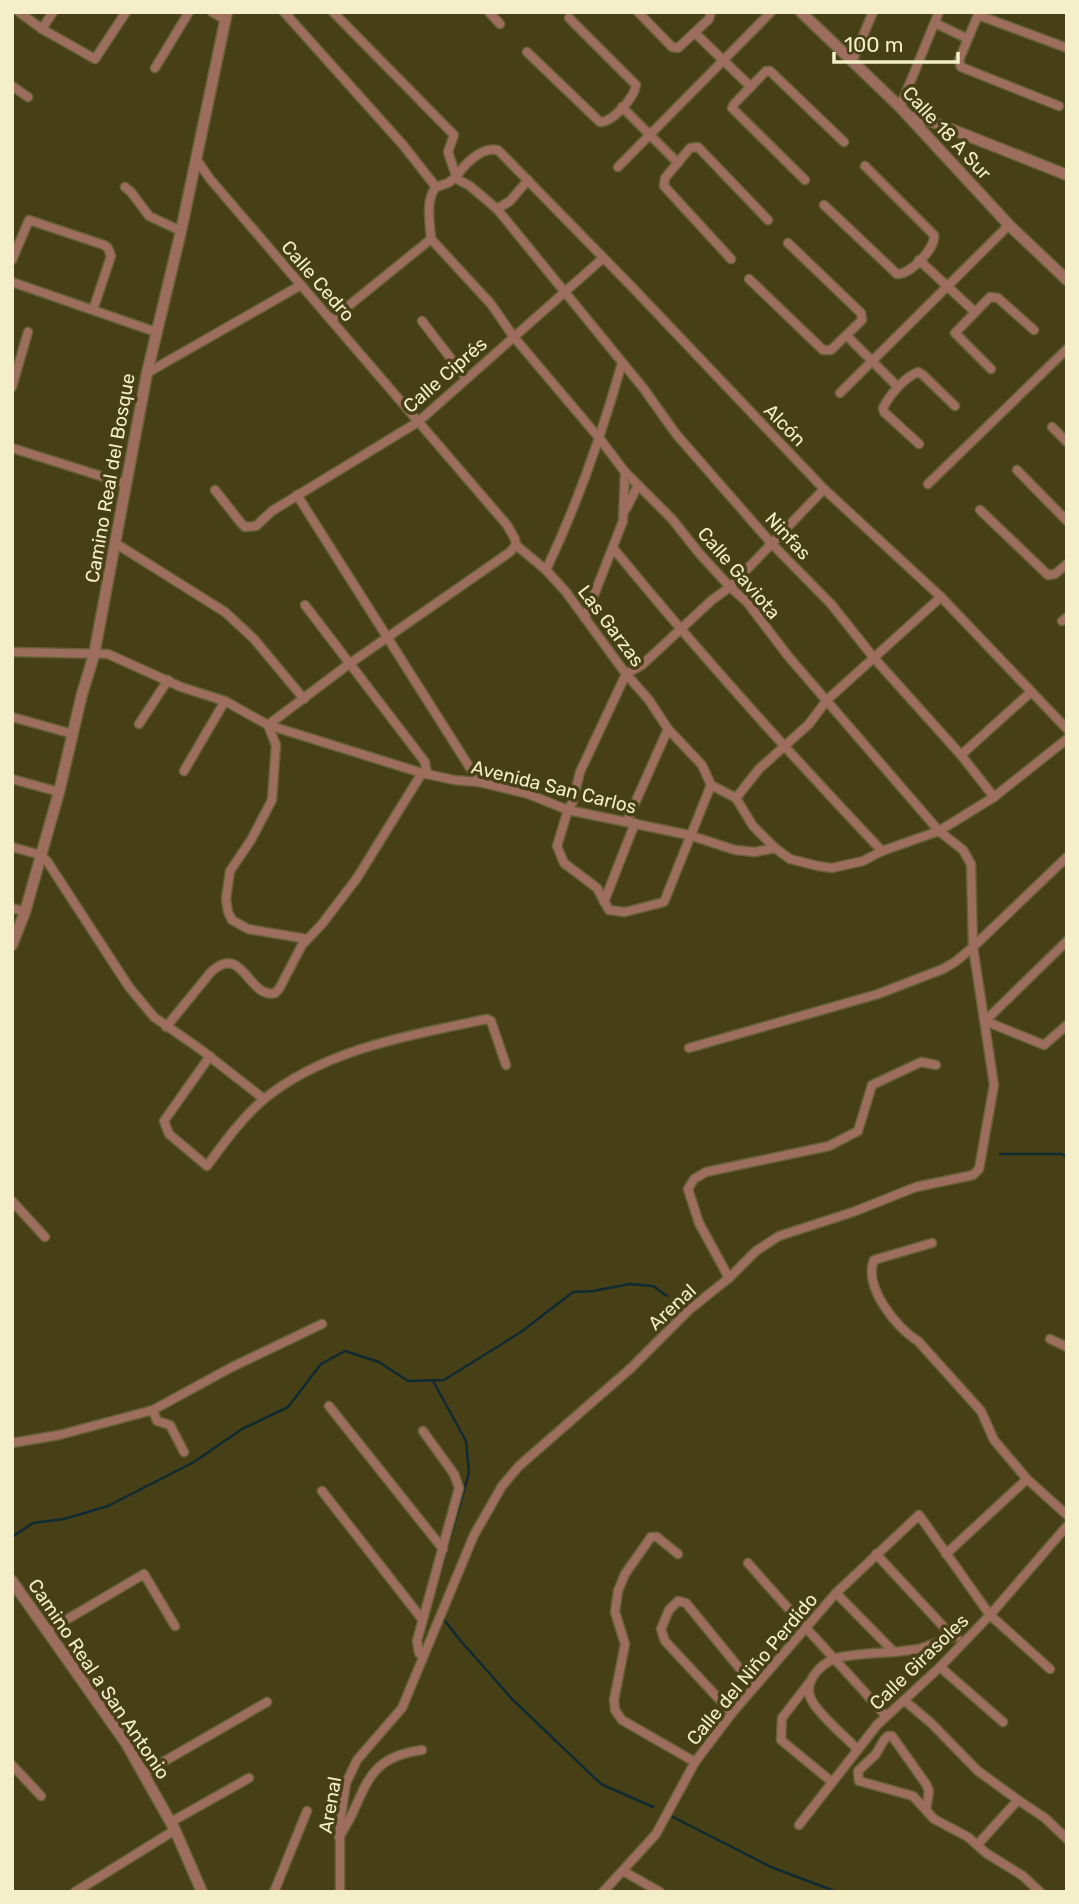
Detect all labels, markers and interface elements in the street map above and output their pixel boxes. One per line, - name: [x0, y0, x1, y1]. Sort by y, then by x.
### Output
- scale bar: [834, 21, 958, 65]
- text: 100 m: [844, 32, 903, 57]
- street label: Calle 18 A Sur: [898, 81, 997, 185]
- street label: Calle Cedro: [276, 236, 360, 326]
- street label: Calle Ciprés: [398, 332, 492, 418]
- street label: Camino Real del Bosque: [80, 371, 140, 585]
- street label: Alcón: [759, 399, 811, 451]
- street label: Ninfas: [760, 507, 816, 565]
- street label: Calle Gaviota: [693, 522, 785, 624]
- street label: Las Garzas: [573, 581, 649, 671]
- street label: Avenida San Carlos: [469, 755, 639, 819]
- street label: Arenal: [643, 1279, 701, 1335]
- street label: Camino Real a San Antonio: [23, 1574, 175, 1784]
- street label: Calle del Niño Perdido: [682, 1588, 822, 1750]
- street label: Calle Girasoles: [865, 1609, 973, 1715]
- street label: Arenal: [314, 1775, 346, 1835]

